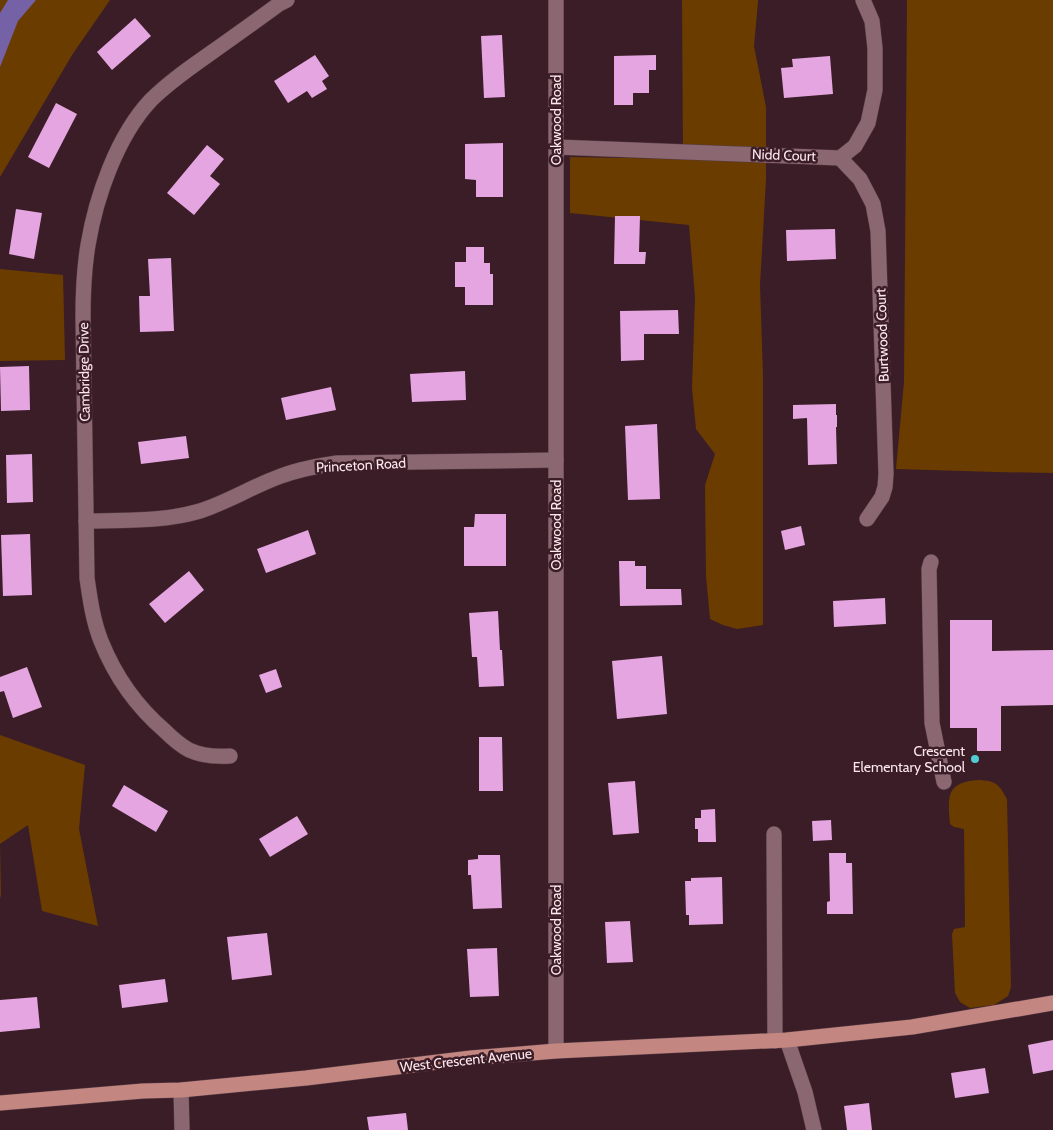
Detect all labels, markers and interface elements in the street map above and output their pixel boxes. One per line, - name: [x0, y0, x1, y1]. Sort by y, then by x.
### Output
- street label: Oakwood Road: [547, 75, 565, 165]
- street label: Nidd Court: [752, 145, 817, 165]
- street label: Burtwood Court: [871, 288, 893, 382]
- street label: Cambridge Drive: [74, 322, 94, 422]
- street label: Princeton Road: [315, 454, 407, 476]
- street label: Oakwood Road: [547, 480, 565, 570]
- place label: Crescent Elementary School: [853, 742, 966, 776]
- marker: Crescent Elementary School: [969, 753, 981, 765]
- street label: Oakwood Road: [547, 885, 565, 975]
- street label: West Crescent Avenue: [399, 1044, 533, 1076]

